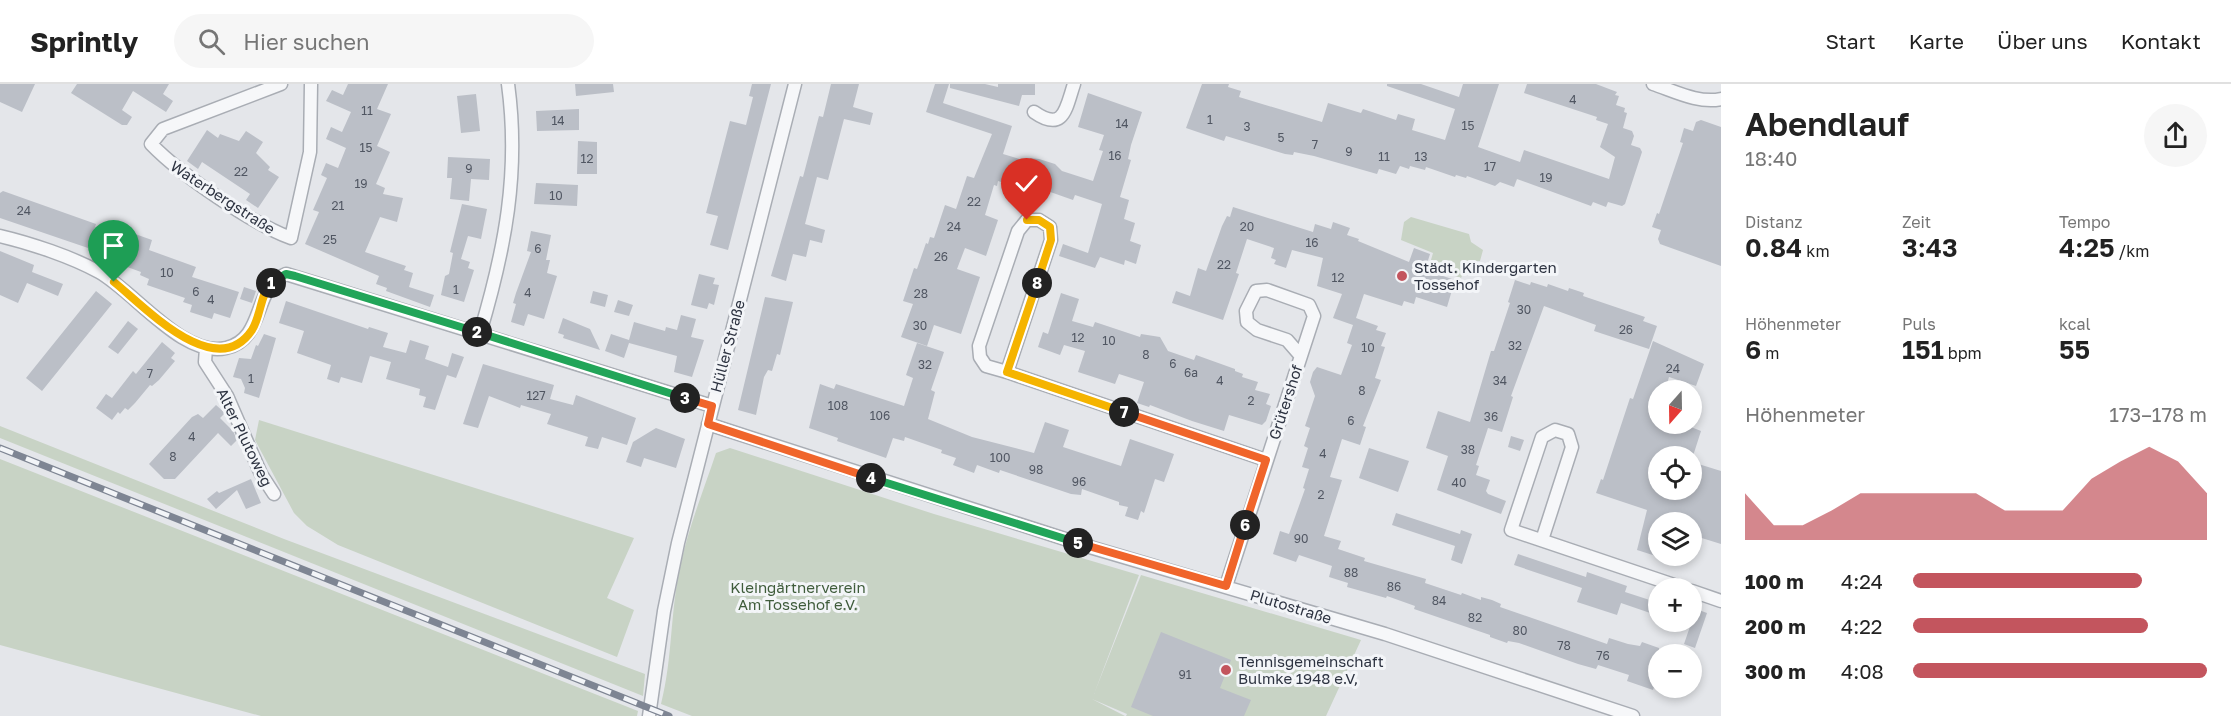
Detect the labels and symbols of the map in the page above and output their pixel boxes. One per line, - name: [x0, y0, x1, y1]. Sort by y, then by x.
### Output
- house number: 4: [1569, 92, 1577, 107]
- house number: 11: [361, 103, 373, 118]
- house number: 1: [1207, 112, 1213, 127]
- house number: 14: [551, 113, 565, 128]
- house number: 14: [1115, 116, 1129, 131]
- house number: 15: [1462, 118, 1474, 133]
- house number: 3: [1243, 119, 1251, 134]
- house number: 5: [1278, 130, 1285, 145]
- house number: 7: [1312, 137, 1318, 152]
- house number: 15: [360, 140, 372, 155]
- house number: 9: [1345, 144, 1353, 159]
- house number: 16: [1108, 148, 1122, 163]
- house number: 11: [1378, 149, 1390, 164]
- house number: 13: [1415, 149, 1427, 164]
- house number: 12: [581, 151, 593, 166]
- street label: Waterbergstraße: [167, 156, 279, 238]
- pin: [1001, 158, 1052, 220]
- house number: 17: [1484, 159, 1496, 174]
- house number: 9: [465, 161, 473, 176]
- house number: 22: [234, 164, 248, 179]
- house number: 19: [1539, 170, 1553, 185]
- house number: 19: [354, 176, 368, 191]
- house number: 10: [549, 188, 563, 203]
- house number: 22: [967, 194, 981, 209]
- house number: 21: [332, 198, 345, 213]
- house number: 24: [17, 203, 31, 218]
- house number: 24: [947, 219, 961, 234]
- house number: 20: [1240, 219, 1254, 234]
- pin: [88, 220, 139, 282]
- house number: 25: [323, 232, 337, 247]
- house number: 16: [1305, 235, 1319, 250]
- house number: 6: [534, 241, 542, 256]
- house number: 26: [934, 249, 948, 264]
- house number: 22: [1217, 257, 1231, 272]
- place label: Städt. Kindergarten Tossehof: [1414, 258, 1557, 293]
- house number: 10: [160, 265, 174, 280]
- pin: 1: [256, 268, 286, 298]
- pin: 8: [1022, 268, 1052, 298]
- marker: Städt. Kindergarten Tossehof: [1395, 269, 1409, 283]
- house number: 12: [1332, 270, 1344, 285]
- house number: 1: [453, 282, 459, 297]
- house number: 6: [192, 284, 200, 299]
- house number: 4: [524, 285, 532, 300]
- house number: 28: [914, 286, 928, 301]
- house number: 4: [207, 292, 215, 307]
- street label: Hüller Straße: [706, 297, 748, 394]
- house number: 30: [1517, 302, 1531, 317]
- pin: 2: [462, 317, 492, 347]
- house number: 30: [913, 318, 927, 333]
- house number: 26: [1619, 322, 1633, 337]
- house number: 12: [1072, 330, 1084, 345]
- house number: 10: [1102, 333, 1116, 348]
- house number: 32: [1508, 338, 1522, 353]
- house number: 10: [1361, 340, 1375, 355]
- house number: 8: [1142, 347, 1150, 362]
- house number: 6: [1169, 356, 1177, 371]
- house number: 32: [918, 357, 932, 372]
- house number: 24: [1666, 361, 1680, 376]
- street label: Grütershof: [1264, 362, 1306, 442]
- house number: 6a: [1184, 365, 1198, 380]
- house number: 7: [147, 366, 153, 381]
- house number: 1: [248, 371, 254, 386]
- house number: 4: [1216, 373, 1224, 388]
- house number: 34: [1493, 373, 1507, 388]
- north arrow: [1648, 380, 1702, 434]
- pin: 3: [670, 383, 700, 413]
- house number: 8: [1358, 383, 1366, 398]
- street label: Alter Plutoweg: [213, 385, 277, 489]
- house number: 127: [526, 388, 546, 403]
- house number: 2: [1248, 393, 1255, 408]
- pin: 7: [1109, 397, 1139, 427]
- house number: 108: [828, 398, 848, 413]
- house number: 106: [870, 408, 890, 423]
- house number: 36: [1484, 409, 1498, 424]
- house number: 6: [1347, 413, 1355, 428]
- house number: 4: [188, 429, 196, 444]
- house number: 38: [1461, 442, 1475, 457]
- house number: 4: [1319, 446, 1327, 461]
- house number: 8: [169, 449, 177, 464]
- house number: 100: [990, 450, 1010, 465]
- house number: 98: [1029, 462, 1043, 477]
- pin: 4: [856, 463, 886, 493]
- house number: 96: [1072, 474, 1086, 489]
- house number: 40: [1452, 475, 1466, 490]
- house number: 2: [1318, 487, 1325, 502]
- pin: 6: [1230, 510, 1260, 540]
- pin: 5: [1063, 528, 1093, 558]
- house number: 90: [1294, 531, 1308, 546]
- house number: 88: [1344, 565, 1358, 580]
- park label: Kleingärtnerverein Am Tossehof e.V.: [730, 578, 866, 613]
- house number: 86: [1387, 579, 1401, 594]
- street label: Plutostraße: [1248, 585, 1334, 627]
- house number: 84: [1432, 593, 1446, 608]
- house number: 82: [1468, 610, 1482, 625]
- house number: 80: [1513, 623, 1527, 638]
- house number: 78: [1557, 638, 1571, 653]
- house number: 76: [1596, 648, 1610, 663]
- place label: Tennisgemeinschaft Bulmke 1948 e.V,: [1238, 652, 1384, 687]
- marker: Tennisgemeinschaft Bulmke 1948 e.V,: [1219, 663, 1233, 677]
- house number: 91: [1178, 667, 1192, 682]

